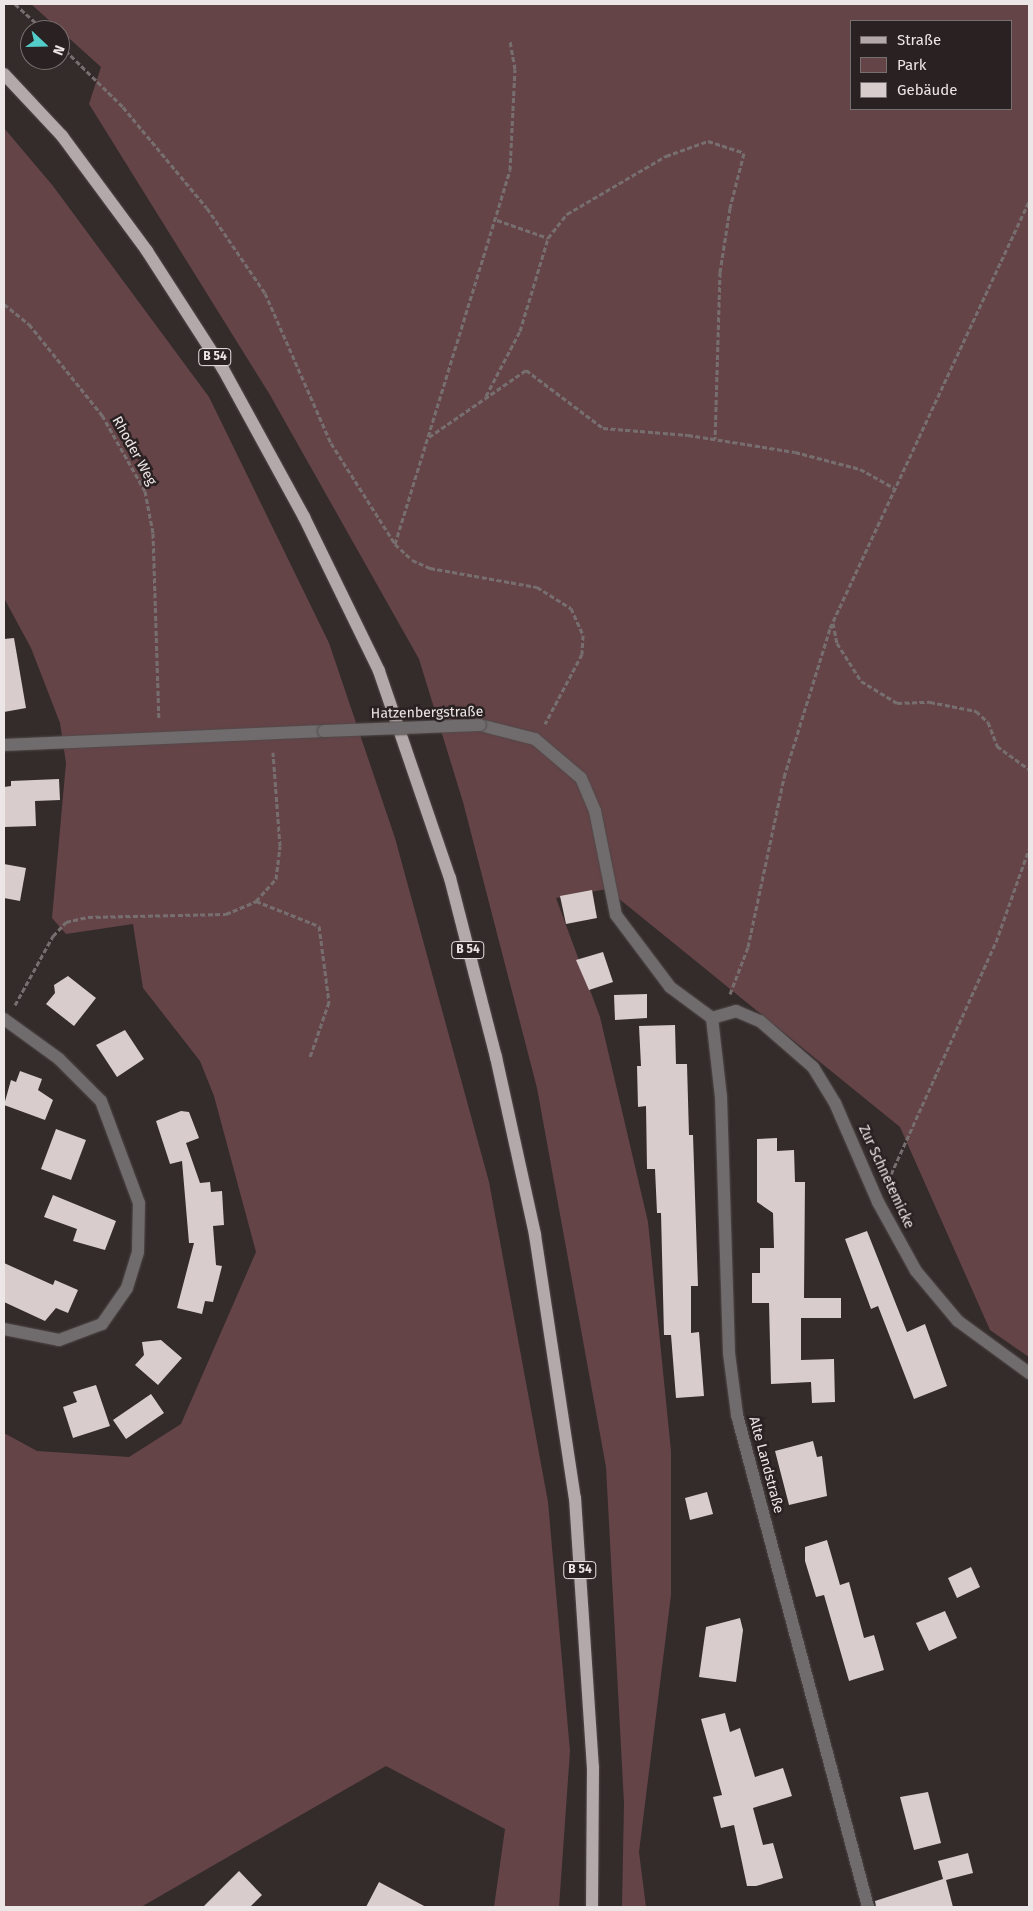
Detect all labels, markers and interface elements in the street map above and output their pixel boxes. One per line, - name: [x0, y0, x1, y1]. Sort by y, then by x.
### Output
- north arrow: [20, 20, 70, 70]
- legend: [850, 20, 1013, 110]
- text: Straße: [897, 31, 941, 49]
- text: N: [49, 43, 68, 58]
- text: Park: [897, 56, 927, 74]
- text: Gebäude: [897, 81, 957, 99]
- road number: B 54: [198, 348, 232, 367]
- street label: Rhoder Weg: [108, 414, 160, 488]
- street label: Hatzenbergstraße: [371, 704, 483, 722]
- road number: B 54: [450, 940, 486, 960]
- street label: Zur Schnetemicke: [855, 1123, 917, 1231]
- street label: Alte Landstraße: [745, 1415, 787, 1515]
- road number: B 54: [562, 1560, 598, 1580]

